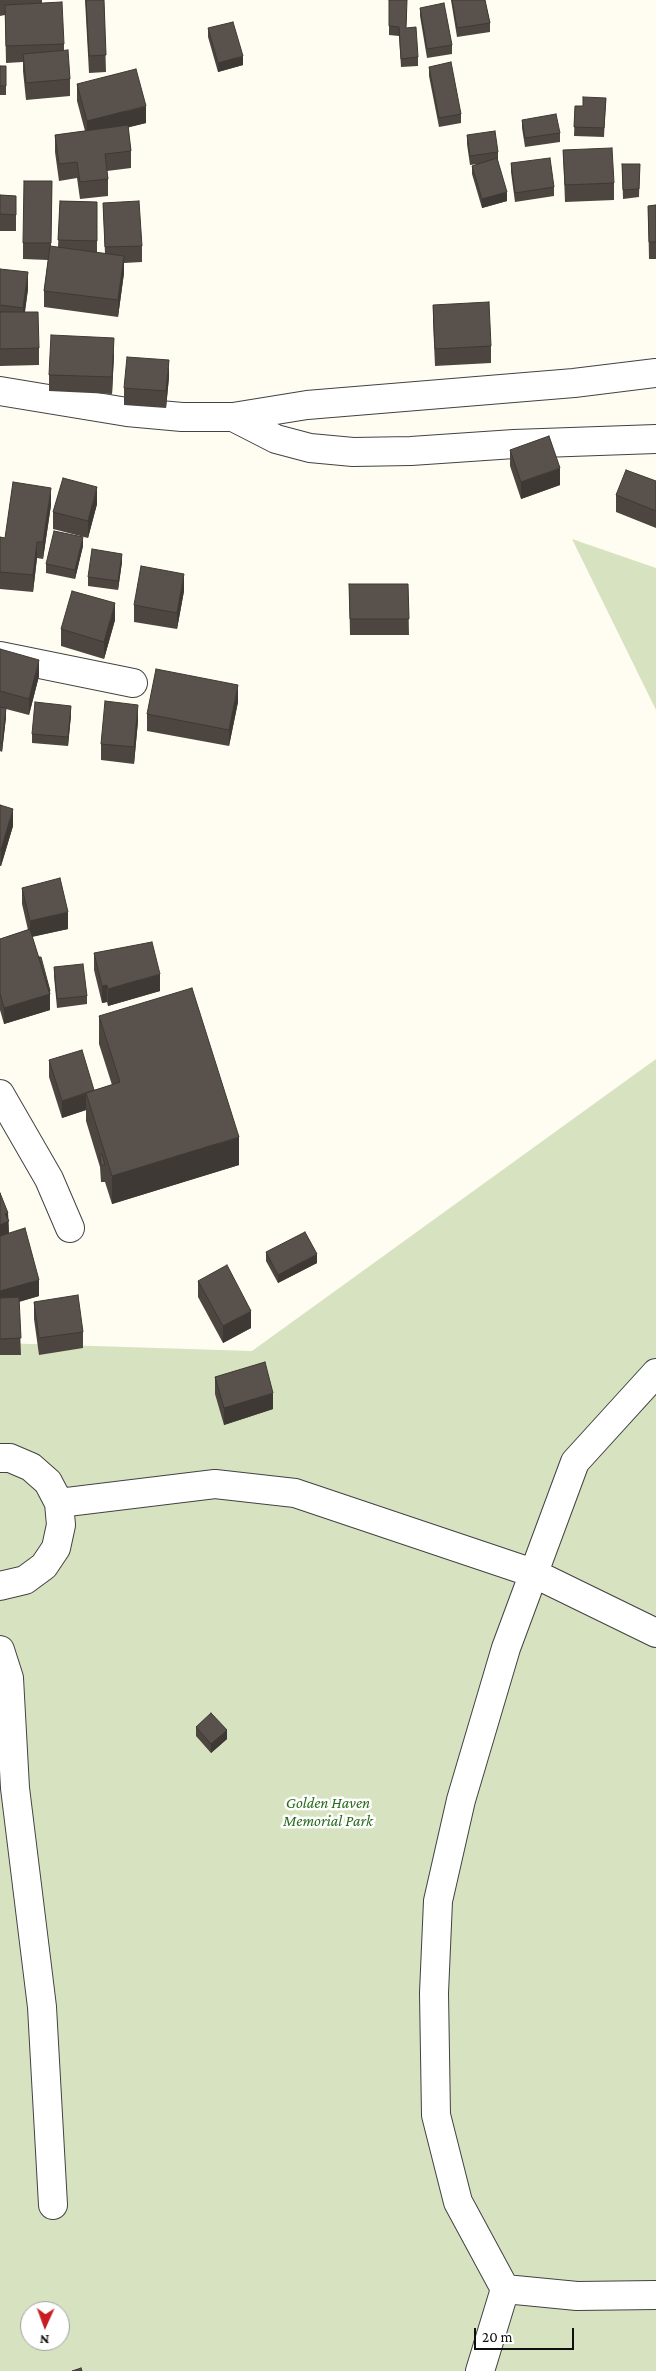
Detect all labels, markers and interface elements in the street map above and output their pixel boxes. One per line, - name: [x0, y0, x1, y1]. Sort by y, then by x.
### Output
- park label: Golden Haven Memorial Park: [283, 1793, 373, 1831]
- north arrow: [20, 2301, 70, 2351]
- scale bar: [476, 2318, 576, 2350]
- text: 20 m: [482, 2329, 513, 2345]
- text: N: [39, 2332, 50, 2348]

